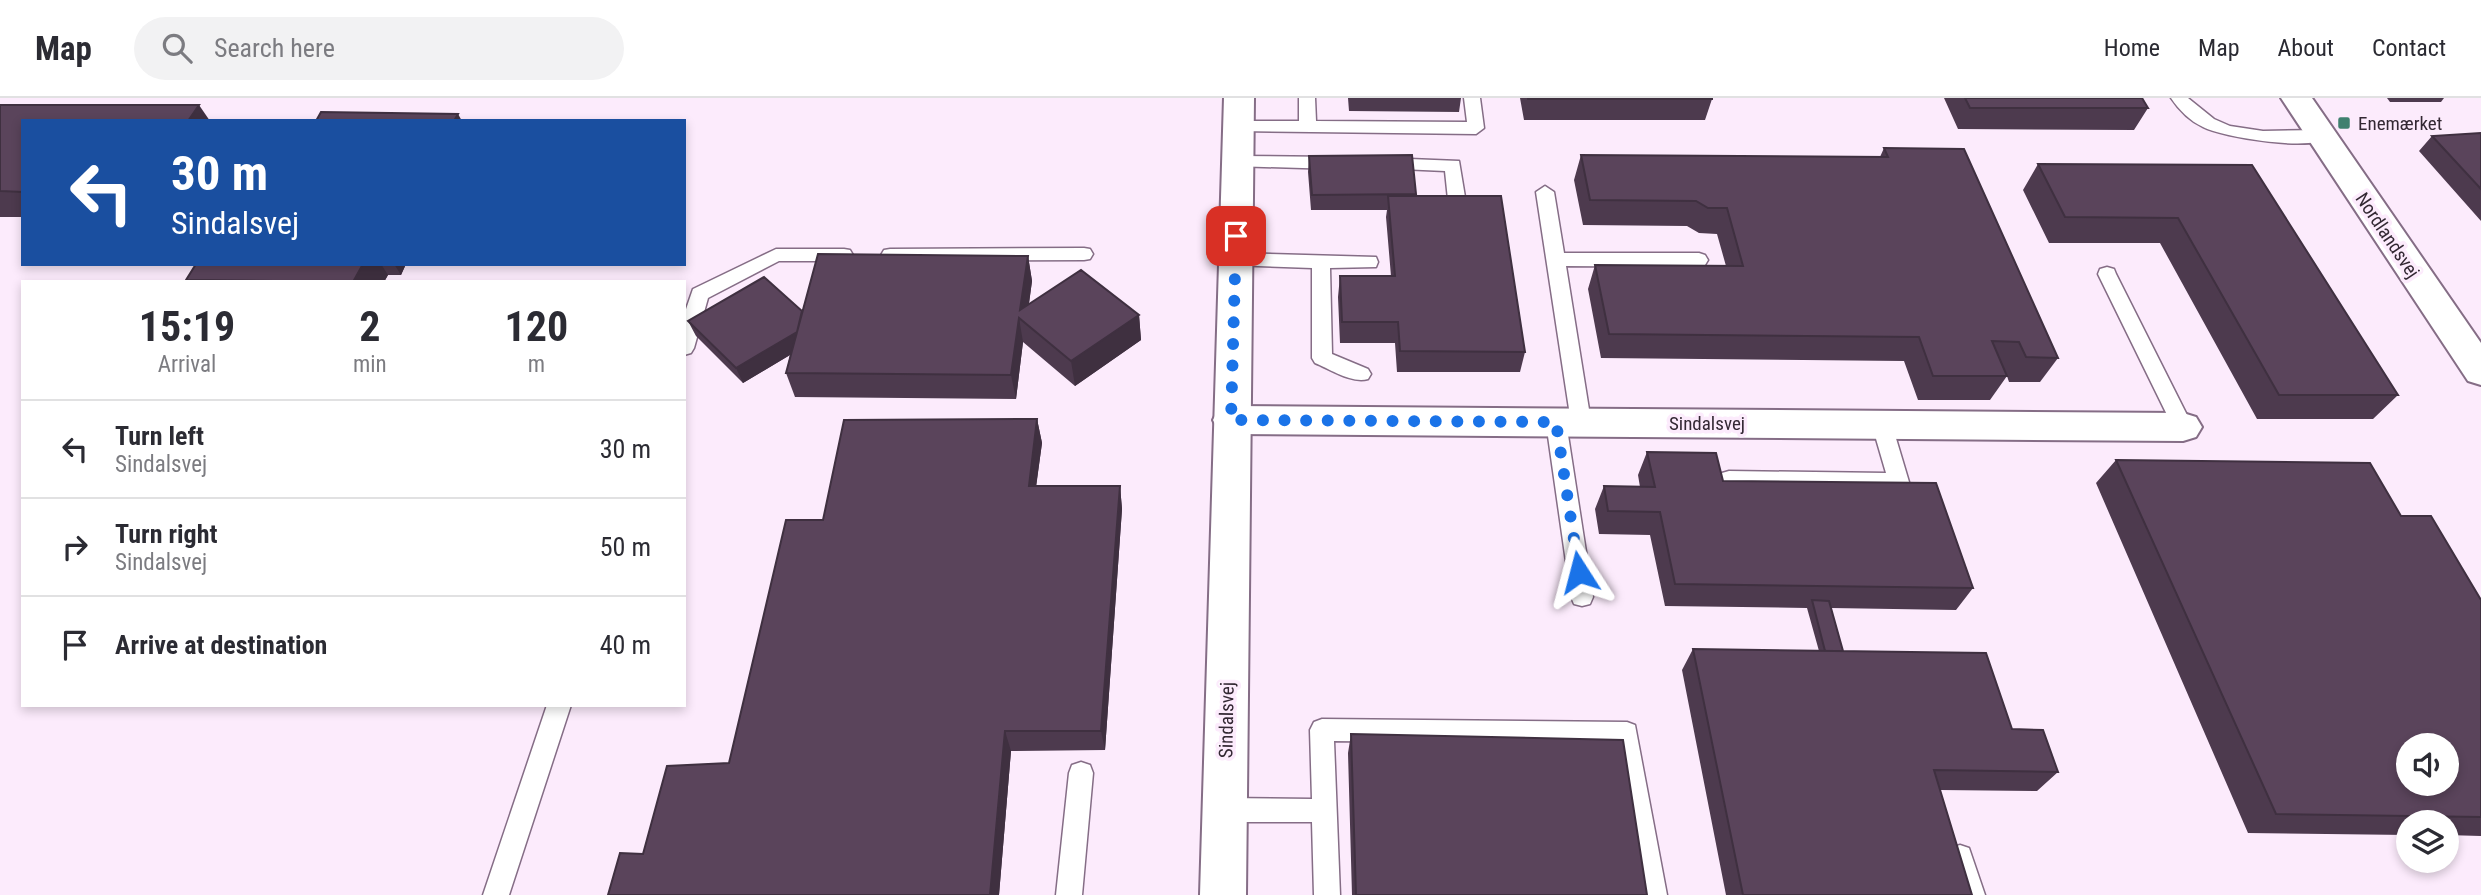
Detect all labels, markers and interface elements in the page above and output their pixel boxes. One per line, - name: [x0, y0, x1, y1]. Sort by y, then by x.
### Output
- search box: [134, 17, 624, 80]
- text: Map: [35, 29, 92, 68]
- icon: search: [158, 29, 196, 67]
- text: Search here: [214, 33, 335, 63]
- text: Home: [2104, 34, 2160, 62]
- text: Map: [2198, 34, 2240, 62]
- text: About: [2278, 34, 2334, 62]
- text: Contact: [2372, 34, 2446, 62]
- place label: Enemærket: [2358, 112, 2442, 135]
- marker: Enemærket: [2336, 115, 2352, 131]
- text: 30 m: [171, 145, 268, 202]
- icon: left: [56, 147, 147, 238]
- street label: Nordlandsvej: [2351, 188, 2425, 282]
- text: Sindalsvej: [171, 204, 299, 242]
- pin: [1206, 206, 1266, 266]
- icon: arrive: [1217, 217, 1255, 255]
- text: 15:19: [139, 302, 235, 351]
- text: 2: [359, 302, 380, 351]
- text: 120: [504, 302, 568, 351]
- text: Arrival: [158, 351, 216, 378]
- text: min: [353, 351, 387, 378]
- text: m: [528, 351, 545, 378]
- street label: Sindalsvej: [1669, 412, 1745, 435]
- text: Turn left: [115, 421, 204, 451]
- icon: left: [56, 430, 94, 468]
- text: 30 m: [600, 434, 651, 464]
- text: Sindalsvej: [115, 451, 207, 478]
- text: Turn right: [115, 519, 217, 549]
- icon: right: [56, 528, 94, 566]
- text: 50 m: [600, 532, 651, 562]
- position arrow: [1542, 535, 1616, 609]
- text: Sindalsvej: [115, 549, 207, 576]
- icon: arrive: [56, 626, 94, 664]
- text: Arrive at destination: [115, 630, 327, 660]
- text: 40 m: [600, 630, 651, 660]
- street label: Sindalsvej: [1214, 682, 1239, 758]
- map controls: [2396, 733, 2459, 873]
- button: sound: [2396, 733, 2459, 796]
- button: layers: [2396, 810, 2459, 873]

